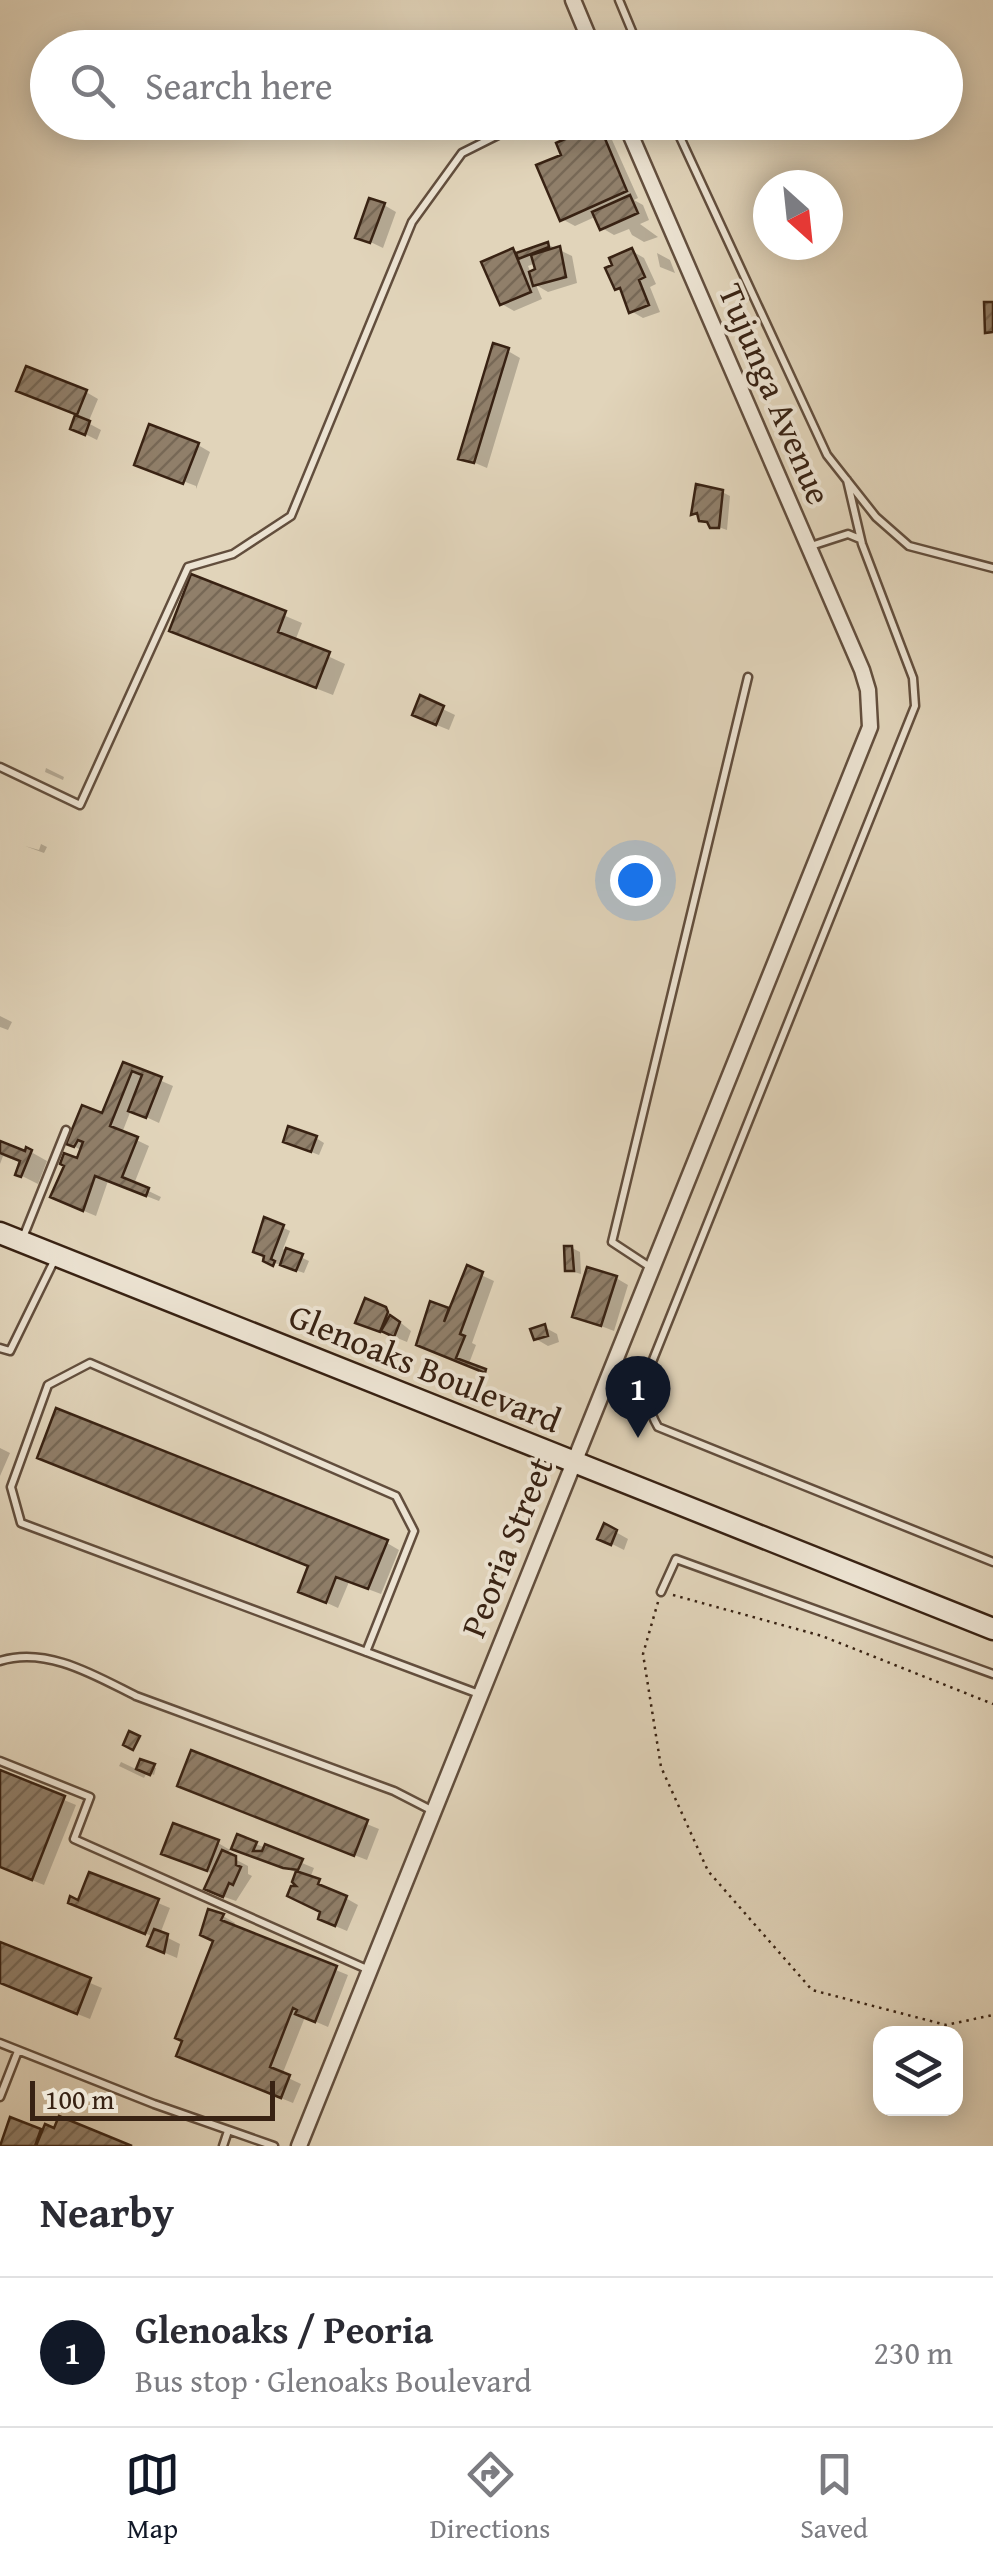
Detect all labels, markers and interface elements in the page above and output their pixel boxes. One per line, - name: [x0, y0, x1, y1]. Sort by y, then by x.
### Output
- search box: [30, 30, 963, 140]
- text: Search here: [145, 57, 333, 113]
- icon: search: [65, 58, 120, 113]
- north arrow: [753, 170, 843, 260]
- street label: Tujunga Avenue: [706, 275, 845, 512]
- your location: [610, 855, 661, 906]
- street label: Glenoaks Boulevard: [282, 1290, 569, 1445]
- pin: 1: [606, 1356, 670, 1438]
- street label: Peoria Street: [447, 1449, 566, 1645]
- map controls: [873, 2026, 963, 2116]
- button: layers: [873, 2026, 963, 2116]
- scale bar: [30, 2076, 275, 2120]
- text: 100 m: [45, 2078, 114, 2119]
- text: Nearby: [40, 2181, 174, 2242]
- text: Glenoaks / Peoria: [135, 2301, 433, 2357]
- text: 1: [64, 2329, 81, 2376]
- text: 230 m: [874, 2329, 953, 2376]
- text: Bus stop · Glenoaks Boulevard: [135, 2357, 532, 2404]
- tab: Map: [125, 2447, 180, 2548]
- tab: Directions: [430, 2447, 550, 2548]
- tab: Saved: [800, 2447, 868, 2548]

